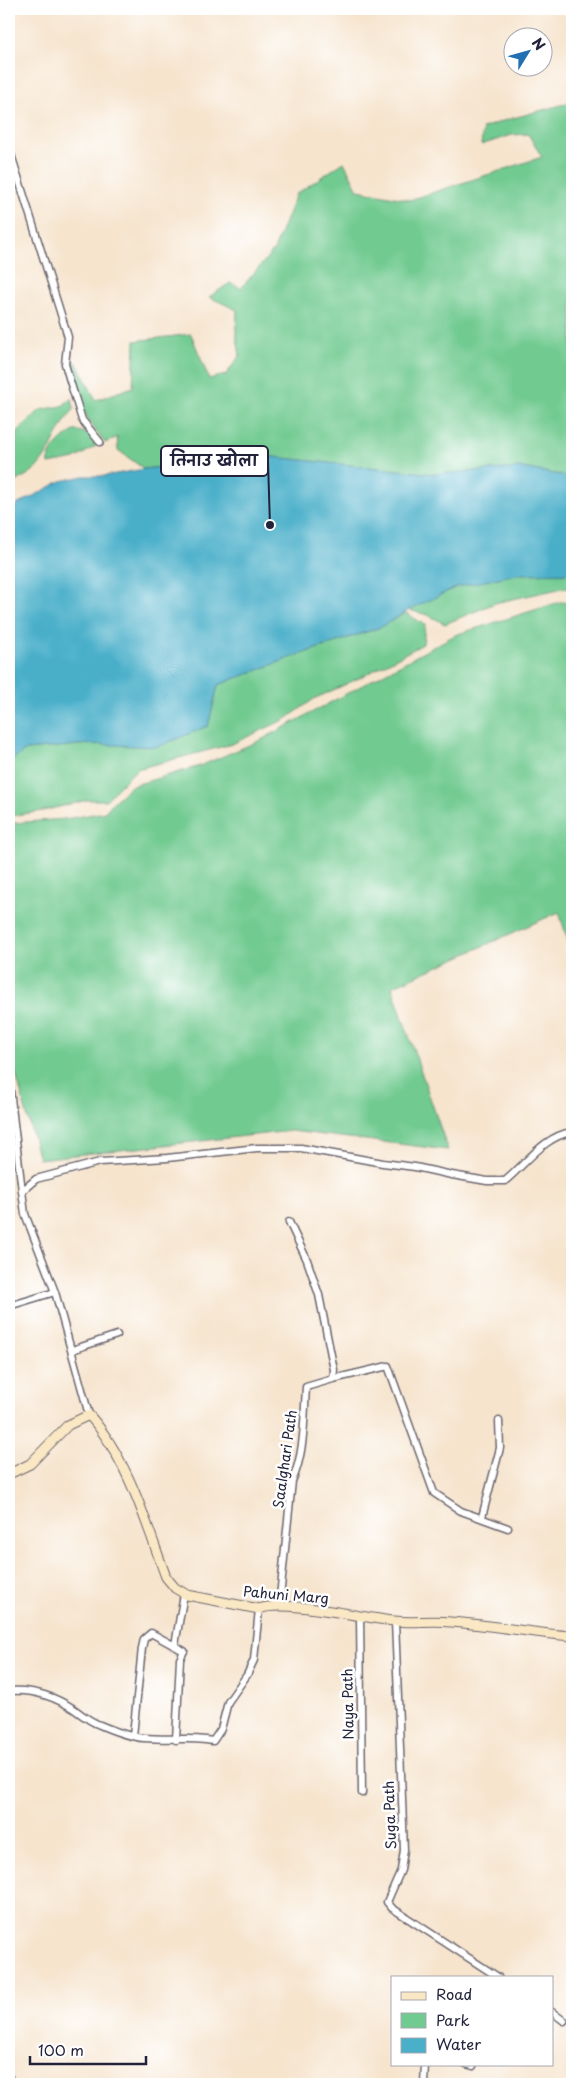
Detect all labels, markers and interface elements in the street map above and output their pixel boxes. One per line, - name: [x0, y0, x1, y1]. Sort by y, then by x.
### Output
- north arrow: [504, 28, 554, 78]
- text: N: [527, 33, 551, 55]
- callout: तिनाउ खोला: [161, 446, 268, 476]
- text: तिनाउ खोला: [168, 448, 259, 471]
- street label: Saalghari Path: [267, 1409, 302, 1509]
- street label: Pahuni Marg: [242, 1580, 330, 1609]
- street label: Naya Path: [336, 1668, 359, 1740]
- street label: Suga Path: [378, 1780, 401, 1850]
- legend: [391, 1976, 554, 2066]
- text: Road: [436, 1982, 472, 2005]
- text: Park: [436, 2008, 470, 2031]
- text: Water: [436, 2032, 481, 2055]
- scale bar: [30, 2033, 146, 2065]
- text: 100 m: [38, 2038, 84, 2061]

